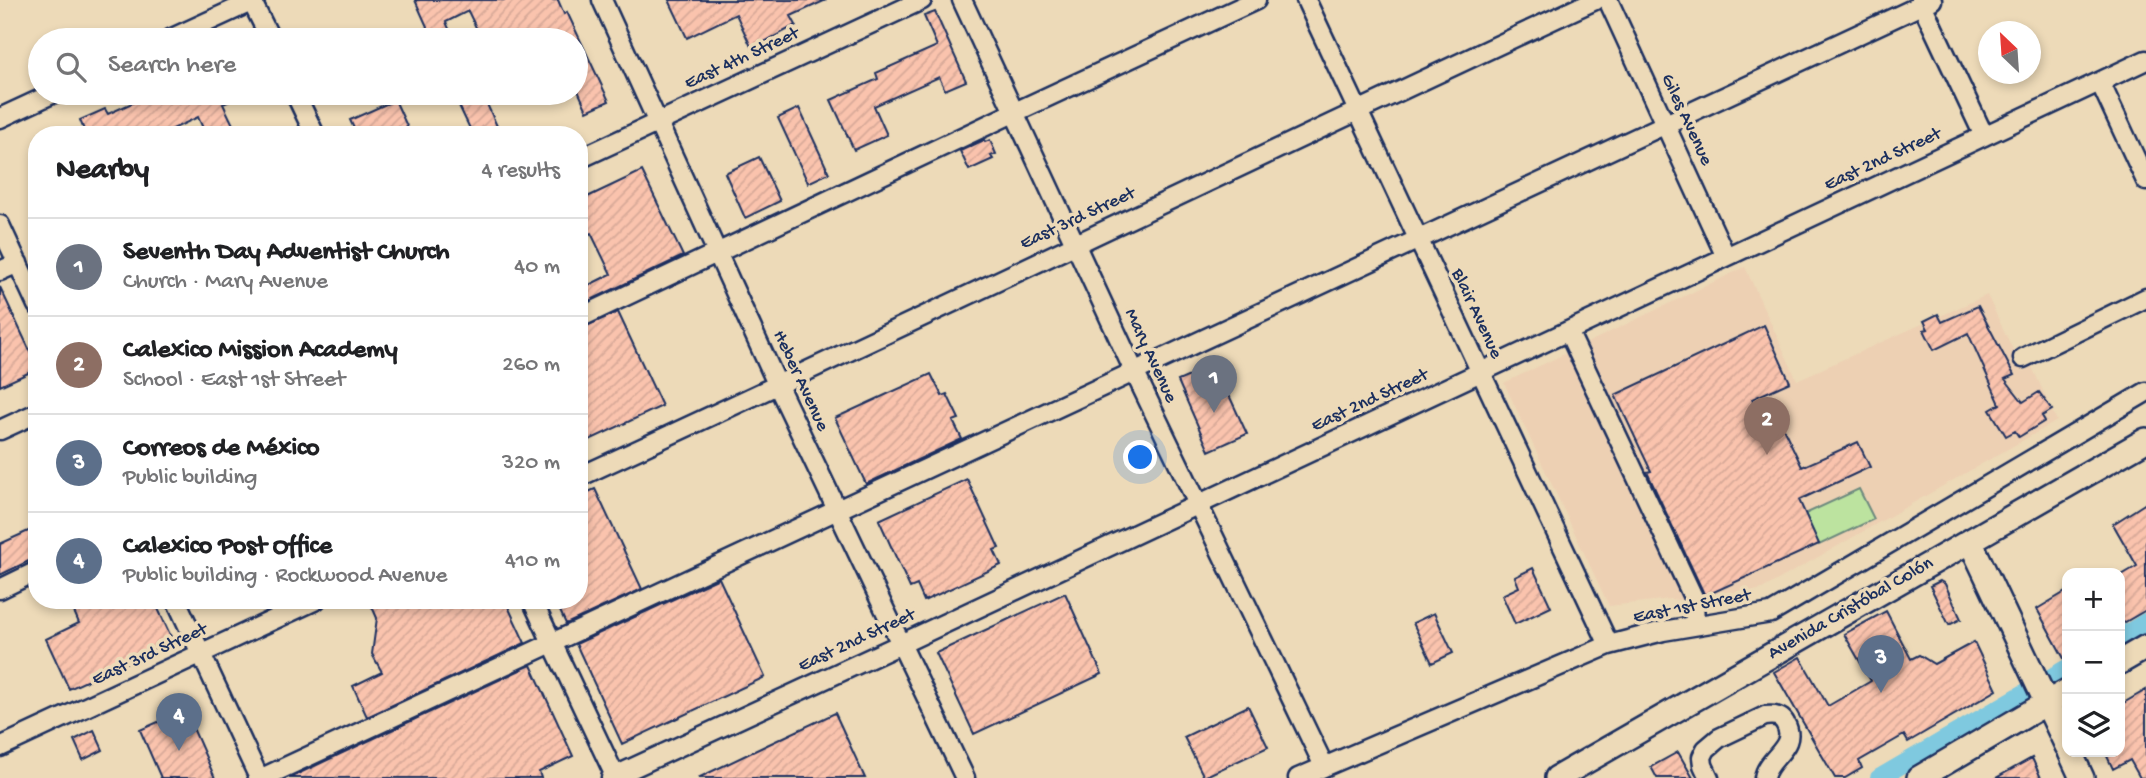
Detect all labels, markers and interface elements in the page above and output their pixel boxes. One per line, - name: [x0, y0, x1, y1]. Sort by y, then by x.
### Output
- street label: East 4th Street: [681, 21, 805, 96]
- north arrow: [1978, 21, 2041, 84]
- search box: [28, 28, 588, 105]
- icon: search: [52, 48, 90, 86]
- text: Search here: [108, 51, 236, 82]
- street label: Giles Avenue: [1655, 70, 1717, 170]
- street label: East 2nd Street: [1821, 122, 1947, 197]
- text: Nearby: [56, 154, 149, 189]
- text: 4 results: [481, 158, 560, 185]
- street label: East 3rd Street: [1017, 181, 1141, 256]
- text: Seventh Day Adventist Church: [123, 238, 449, 269]
- text: 1: [74, 254, 84, 281]
- text: 40 m: [514, 254, 560, 281]
- street label: Blair Avenue: [1445, 264, 1507, 363]
- text: Church · Mary Avenue: [123, 269, 328, 296]
- street label: Mary Avenue: [1118, 305, 1182, 407]
- street label: Heber Avenue: [767, 327, 834, 435]
- text: Calexico Mission Academy: [123, 336, 397, 367]
- text: 2: [73, 352, 85, 379]
- text: 260 m: [502, 352, 560, 379]
- pin: 1: [1191, 355, 1237, 413]
- street label: East 2nd Street: [1308, 363, 1434, 438]
- text: School · East 1st Street: [123, 367, 345, 394]
- pin: 2: [1744, 397, 1790, 455]
- text: Correos de México: [123, 434, 320, 465]
- your location: [1123, 440, 1157, 474]
- text: 3: [73, 450, 85, 477]
- text: 320 m: [502, 450, 560, 477]
- text: Public building: [123, 465, 257, 492]
- text: Calexico Post Office: [123, 532, 332, 563]
- text: 4: [74, 548, 84, 575]
- text: 410 m: [505, 548, 560, 575]
- street label: Avenida Cristóbal Colón: [1764, 552, 1938, 666]
- text: Public building · Rockwood Avenue: [123, 563, 447, 590]
- map controls: [2062, 568, 2125, 757]
- button: +: [2062, 568, 2125, 631]
- street label: East 1st Street: [1631, 584, 1755, 630]
- street label: East 2nd Street: [795, 603, 921, 678]
- street label: East 3rd Street: [89, 617, 213, 692]
- button: −: [2062, 631, 2125, 694]
- pin: 3: [1858, 635, 1904, 693]
- pin: 4: [156, 693, 202, 751]
- button: layers: [2062, 694, 2125, 757]

